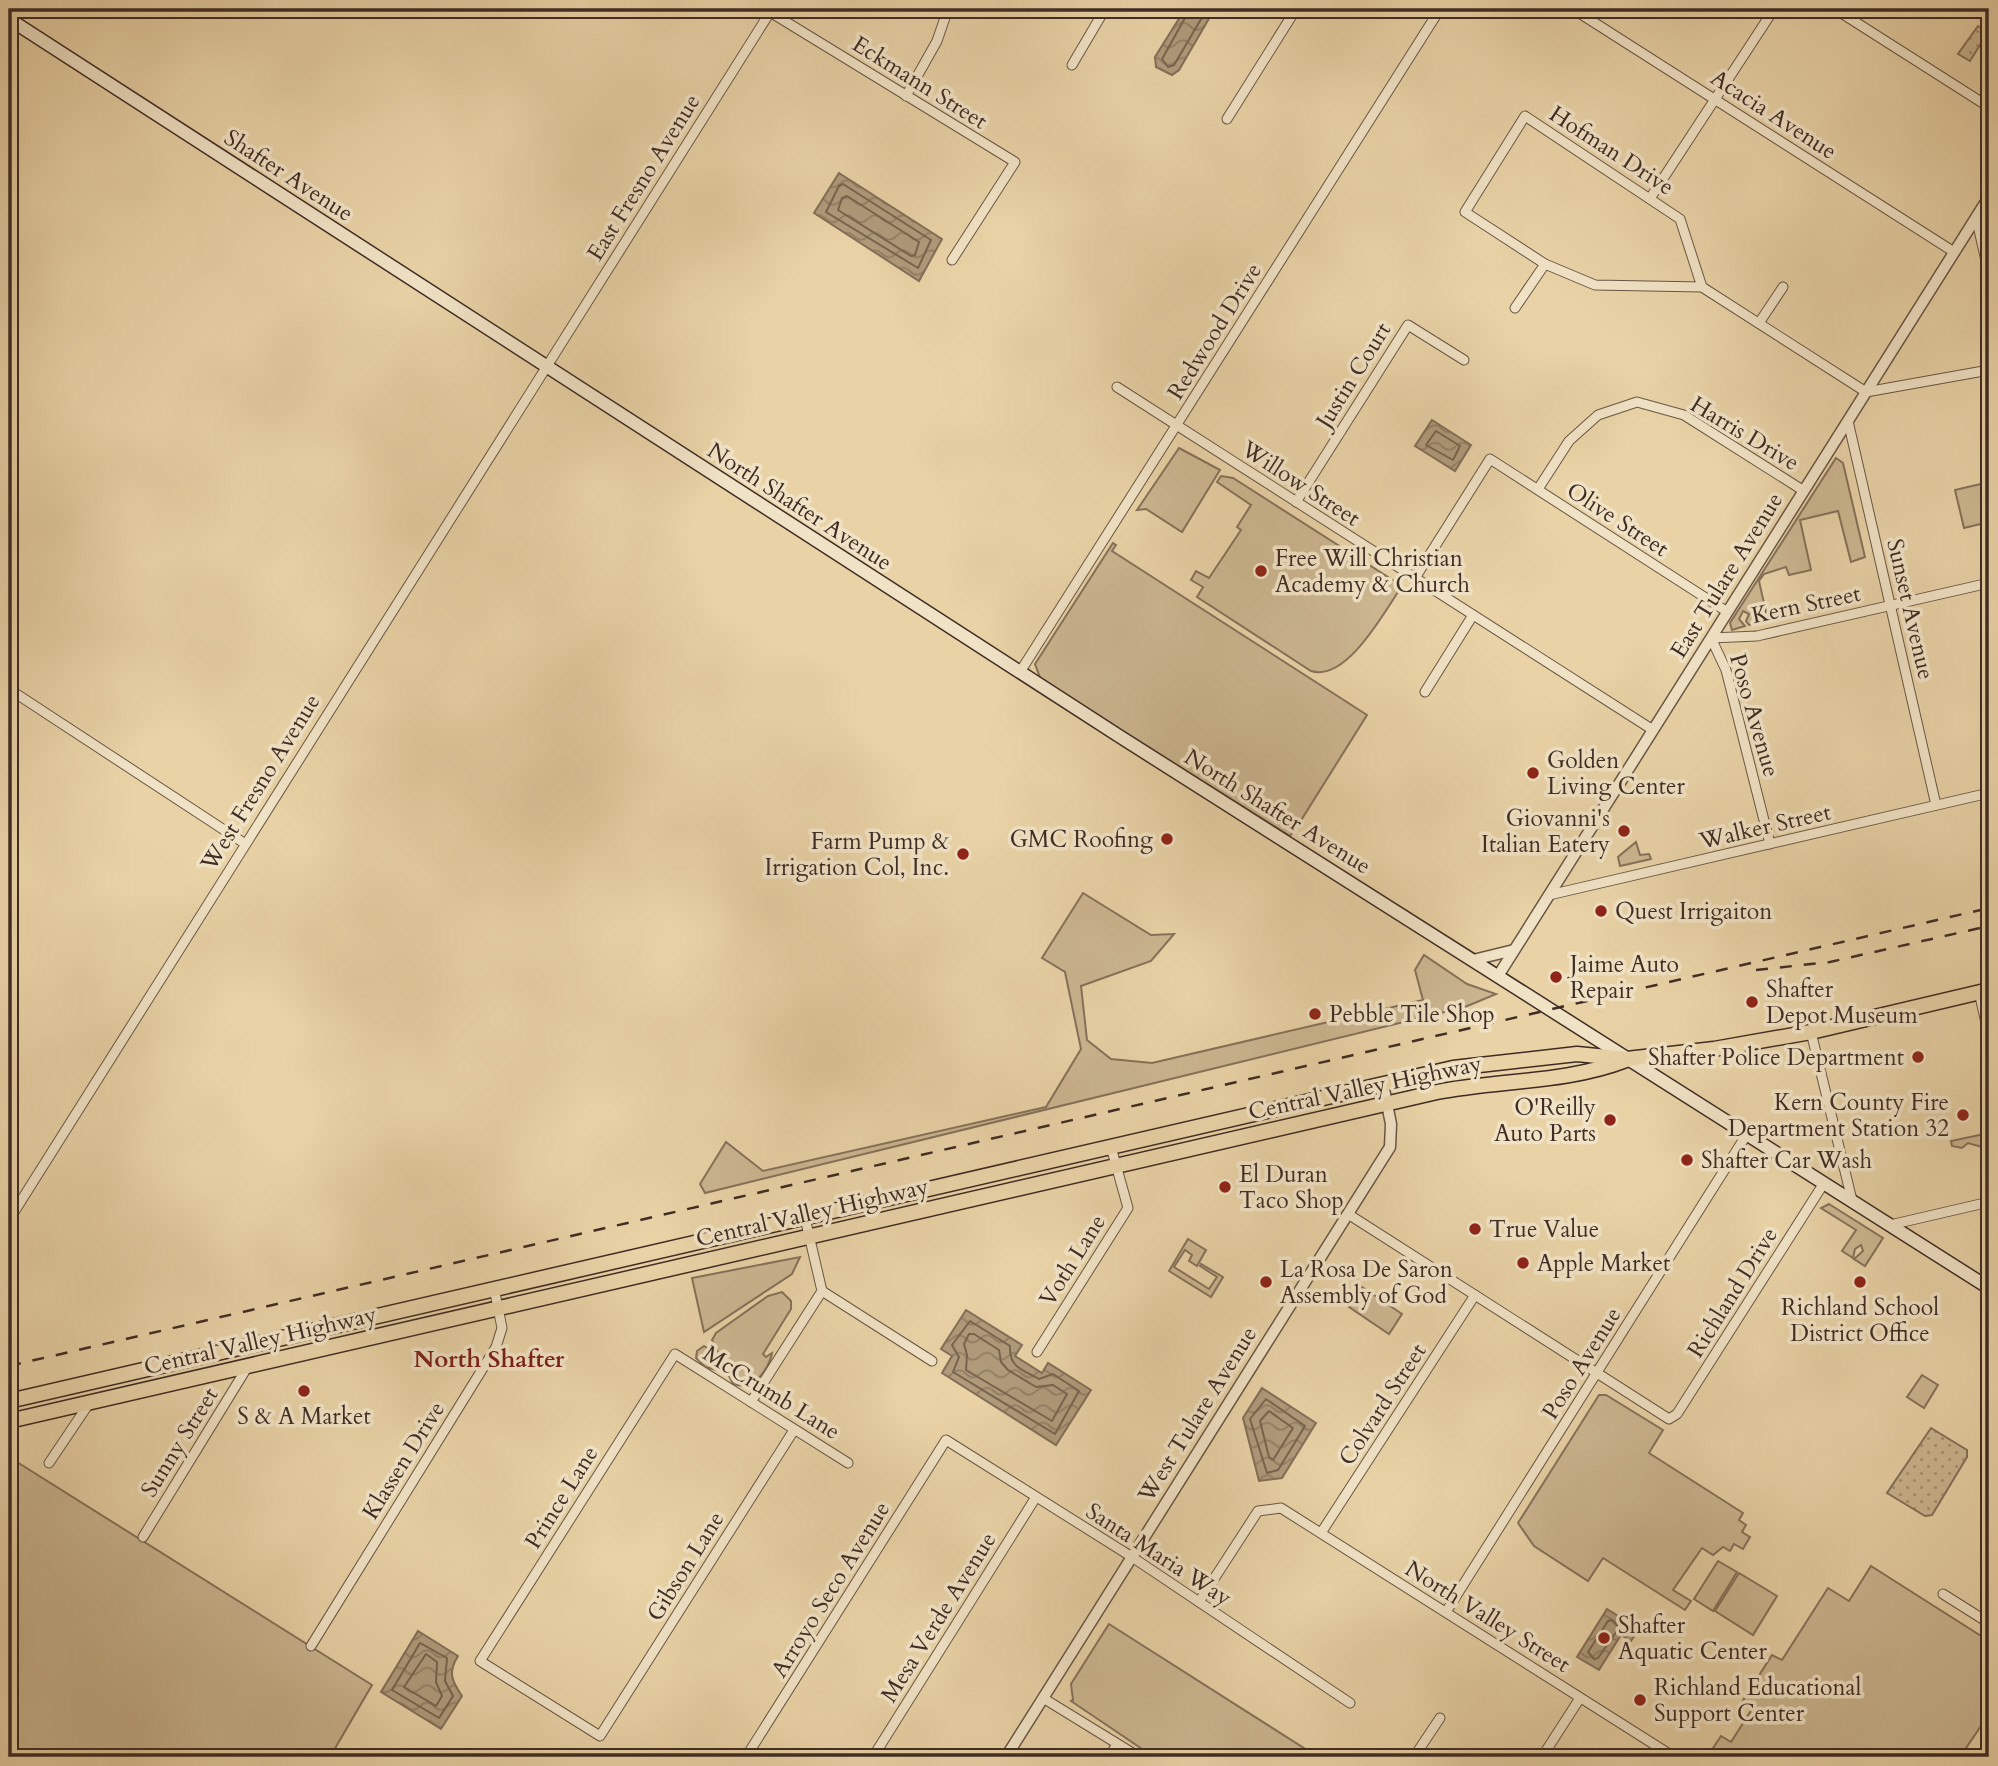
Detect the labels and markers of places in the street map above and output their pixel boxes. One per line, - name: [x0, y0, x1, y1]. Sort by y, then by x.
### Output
- place label: Free Will Christian Academy & Church: [1275, 543, 1470, 600]
- marker: Free Will Christian Academy & Church: [1253, 563, 1269, 579]
- place label: Golden Living Center: [1547, 745, 1685, 802]
- marker: Golden Living Center: [1525, 765, 1541, 781]
- place label: Giovanni's Italian Eatery: [1481, 803, 1610, 860]
- marker: Giovanni's Italian Eatery: [1616, 823, 1632, 839]
- place label: GMC Roofing: [1010, 824, 1153, 855]
- place label: Farm Pump & Irrigation Col, Inc.: [765, 826, 949, 883]
- marker: GMC Roofing: [1159, 831, 1175, 847]
- marker: Farm Pump & Irrigation Col, Inc.: [955, 846, 971, 862]
- place label: Quest Irrigaiton: [1615, 896, 1772, 927]
- marker: Quest Irrigaiton: [1593, 903, 1609, 919]
- place label: Jaime Auto Repair: [1567, 949, 1679, 1006]
- marker: Jaime Auto Repair: [1548, 969, 1564, 985]
- place label: Shafter Depot Museum: [1766, 974, 1918, 1031]
- marker: Shafter Depot Museum: [1744, 994, 1760, 1010]
- place label: Pebble Tile Shop: [1329, 999, 1495, 1030]
- marker: Pebble Tile Shop: [1307, 1006, 1323, 1022]
- place label: Shafter Police Department: [1648, 1042, 1904, 1073]
- marker: Shafter Police Department: [1910, 1049, 1926, 1065]
- place label: Kern County Fire Department Station 32: [1728, 1087, 1949, 1144]
- place label: O'Reilly Auto Parts: [1494, 1092, 1596, 1149]
- marker: Kern County Fire Department Station 32: [1955, 1107, 1971, 1123]
- marker: O'Reilly Auto Parts: [1602, 1112, 1618, 1128]
- place label: Shafter Car Wash: [1701, 1145, 1872, 1176]
- marker: Shafter Car Wash: [1679, 1152, 1695, 1168]
- place label: El Duran Taco Shop: [1239, 1159, 1344, 1216]
- marker: El Duran Taco Shop: [1217, 1179, 1233, 1195]
- place label: True Value: [1489, 1214, 1599, 1245]
- marker: True Value: [1467, 1221, 1483, 1237]
- place label: Apple Market: [1537, 1248, 1670, 1279]
- place label: La Rosa De Saron Assembly of God: [1280, 1254, 1453, 1311]
- marker: Apple Market: [1515, 1255, 1531, 1271]
- marker: La Rosa De Saron Assembly of God: [1258, 1274, 1274, 1290]
- marker: Richland School District Office: [1852, 1274, 1868, 1290]
- place label: Richland School District Office: [1781, 1292, 1939, 1349]
- marker: S & A Market: [296, 1383, 312, 1399]
- place label: S & A Market: [237, 1401, 371, 1432]
- place label: Shafter Aquatic Center: [1618, 1610, 1767, 1667]
- marker: Shafter Aquatic Center: [1596, 1630, 1612, 1646]
- place label: Richland Educational Support Center: [1654, 1672, 1861, 1729]
- marker: Richland Educational Support Center: [1632, 1692, 1648, 1708]

